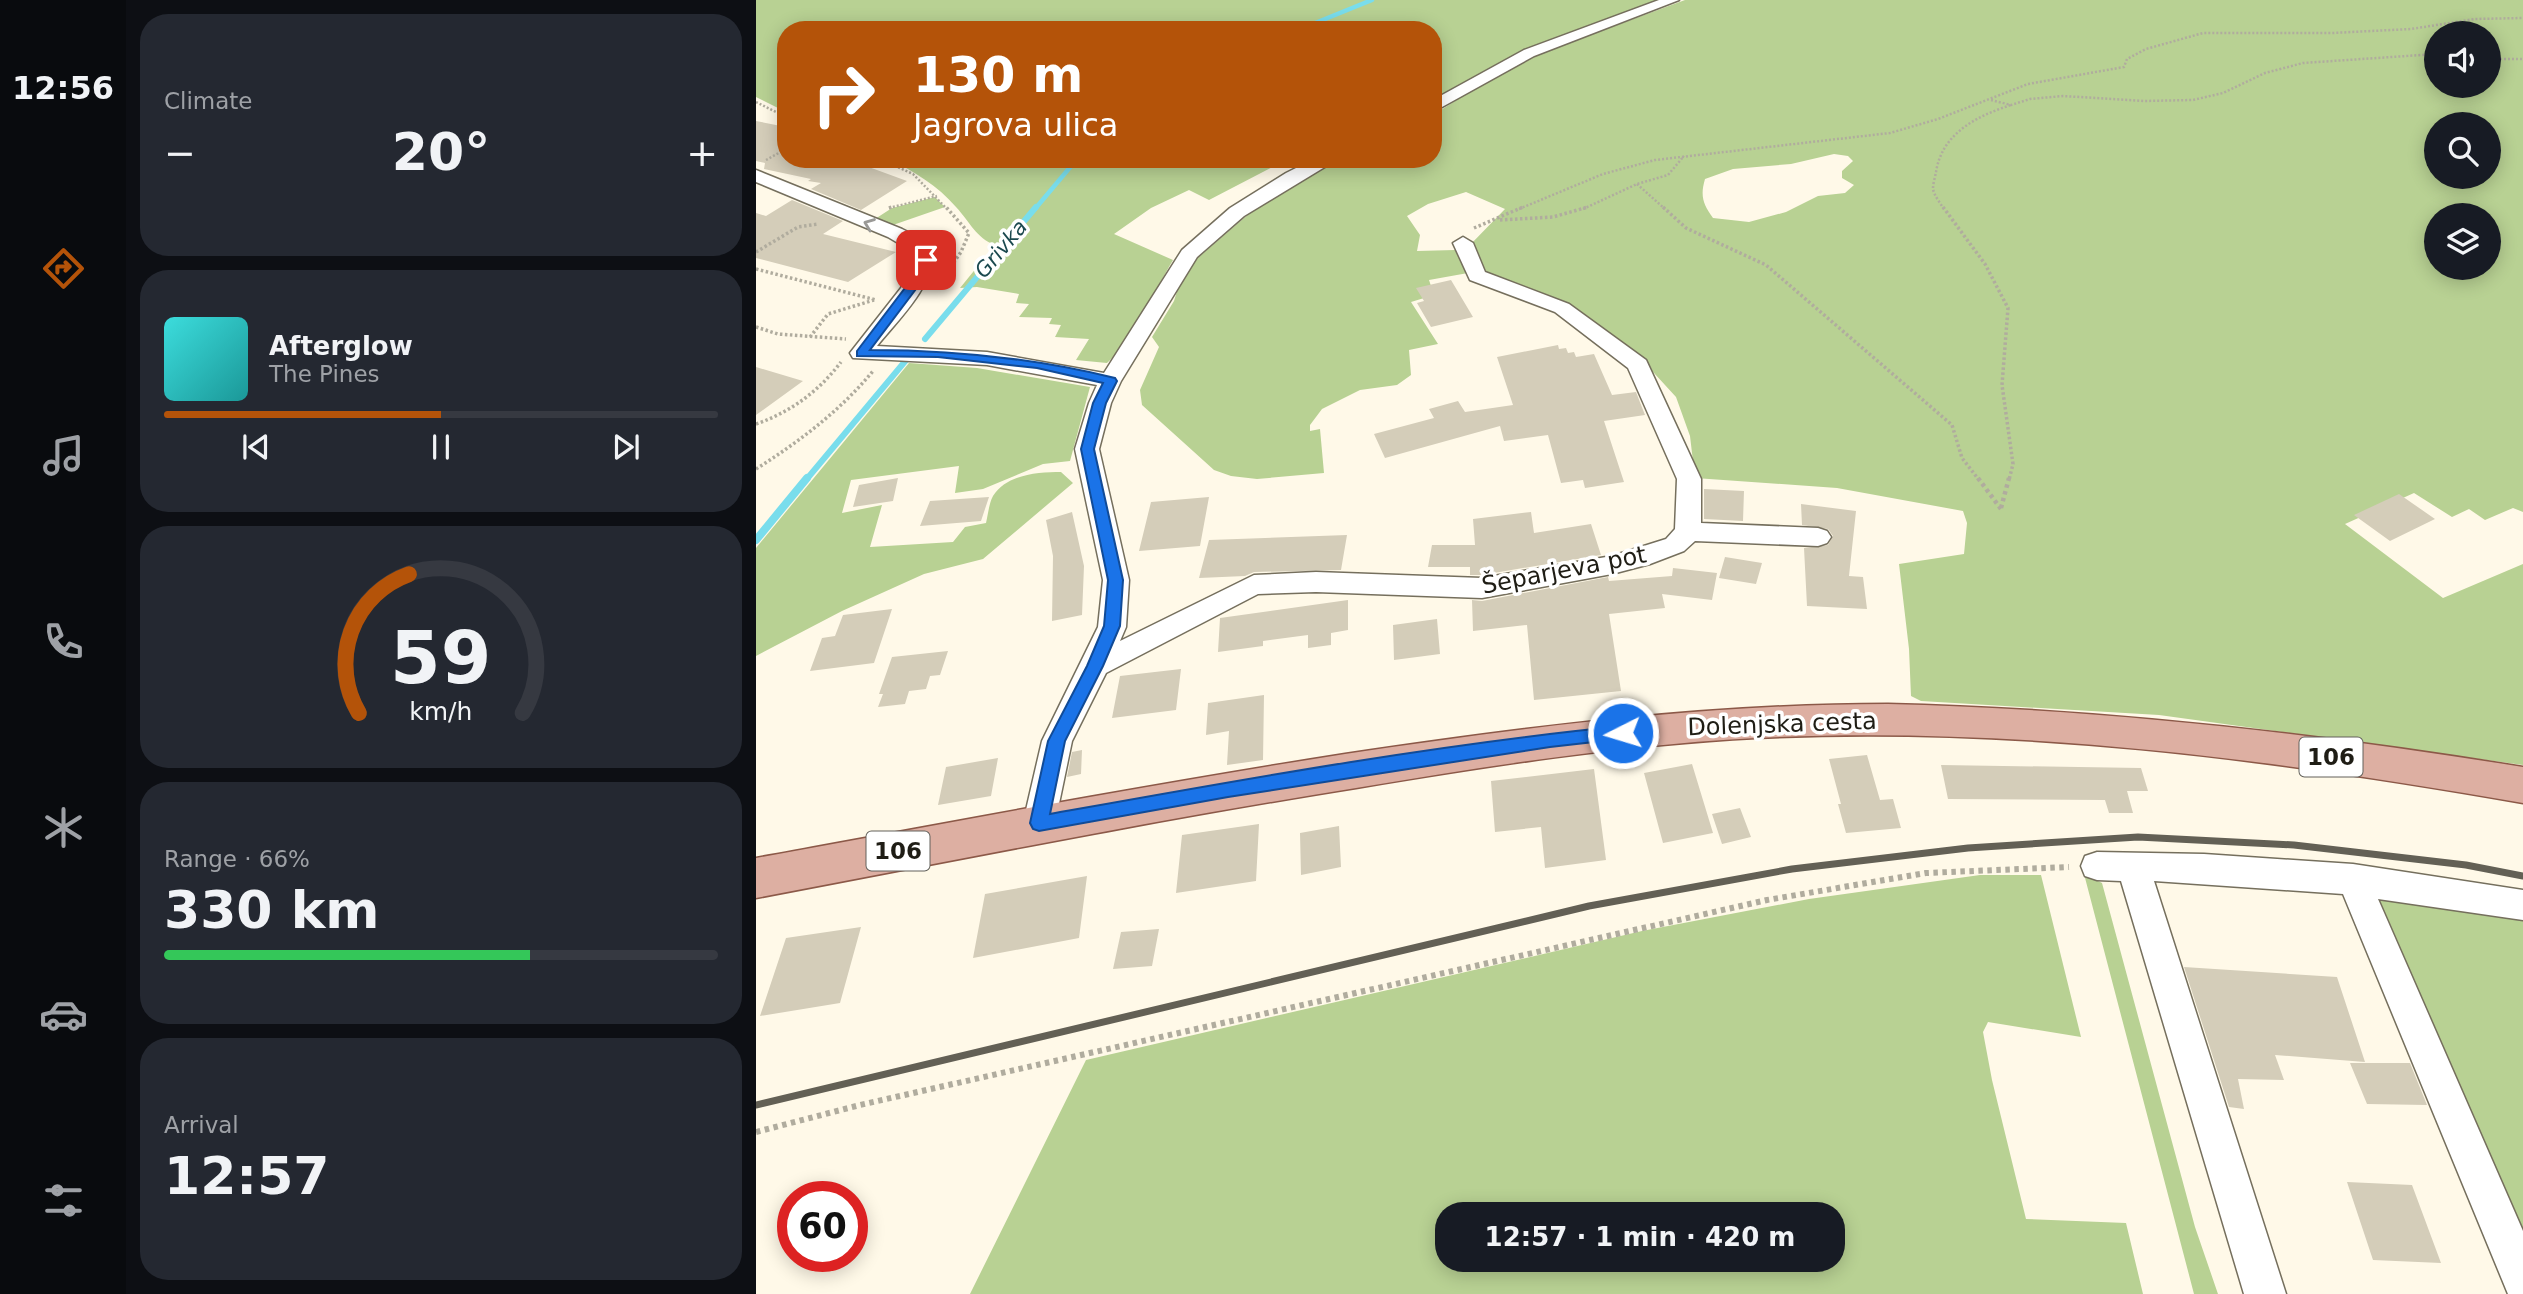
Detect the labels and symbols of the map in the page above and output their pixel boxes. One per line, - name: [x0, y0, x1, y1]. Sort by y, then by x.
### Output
- water label: Grivka: [970, 215, 1032, 283]
- one-way arrow: [864, 218, 876, 232]
- pin: [896, 230, 956, 290]
- street label: Šeparjeva pot: [1479, 538, 1649, 600]
- position arrow: [1586, 696, 1660, 770]
- street label: Dolenjska cesta: [1687, 707, 1877, 741]
- road number: 106: [2300, 737, 2362, 776]
- road number: 106: [866, 832, 930, 870]
- speed limit sign: 60: [777, 1181, 868, 1272]

